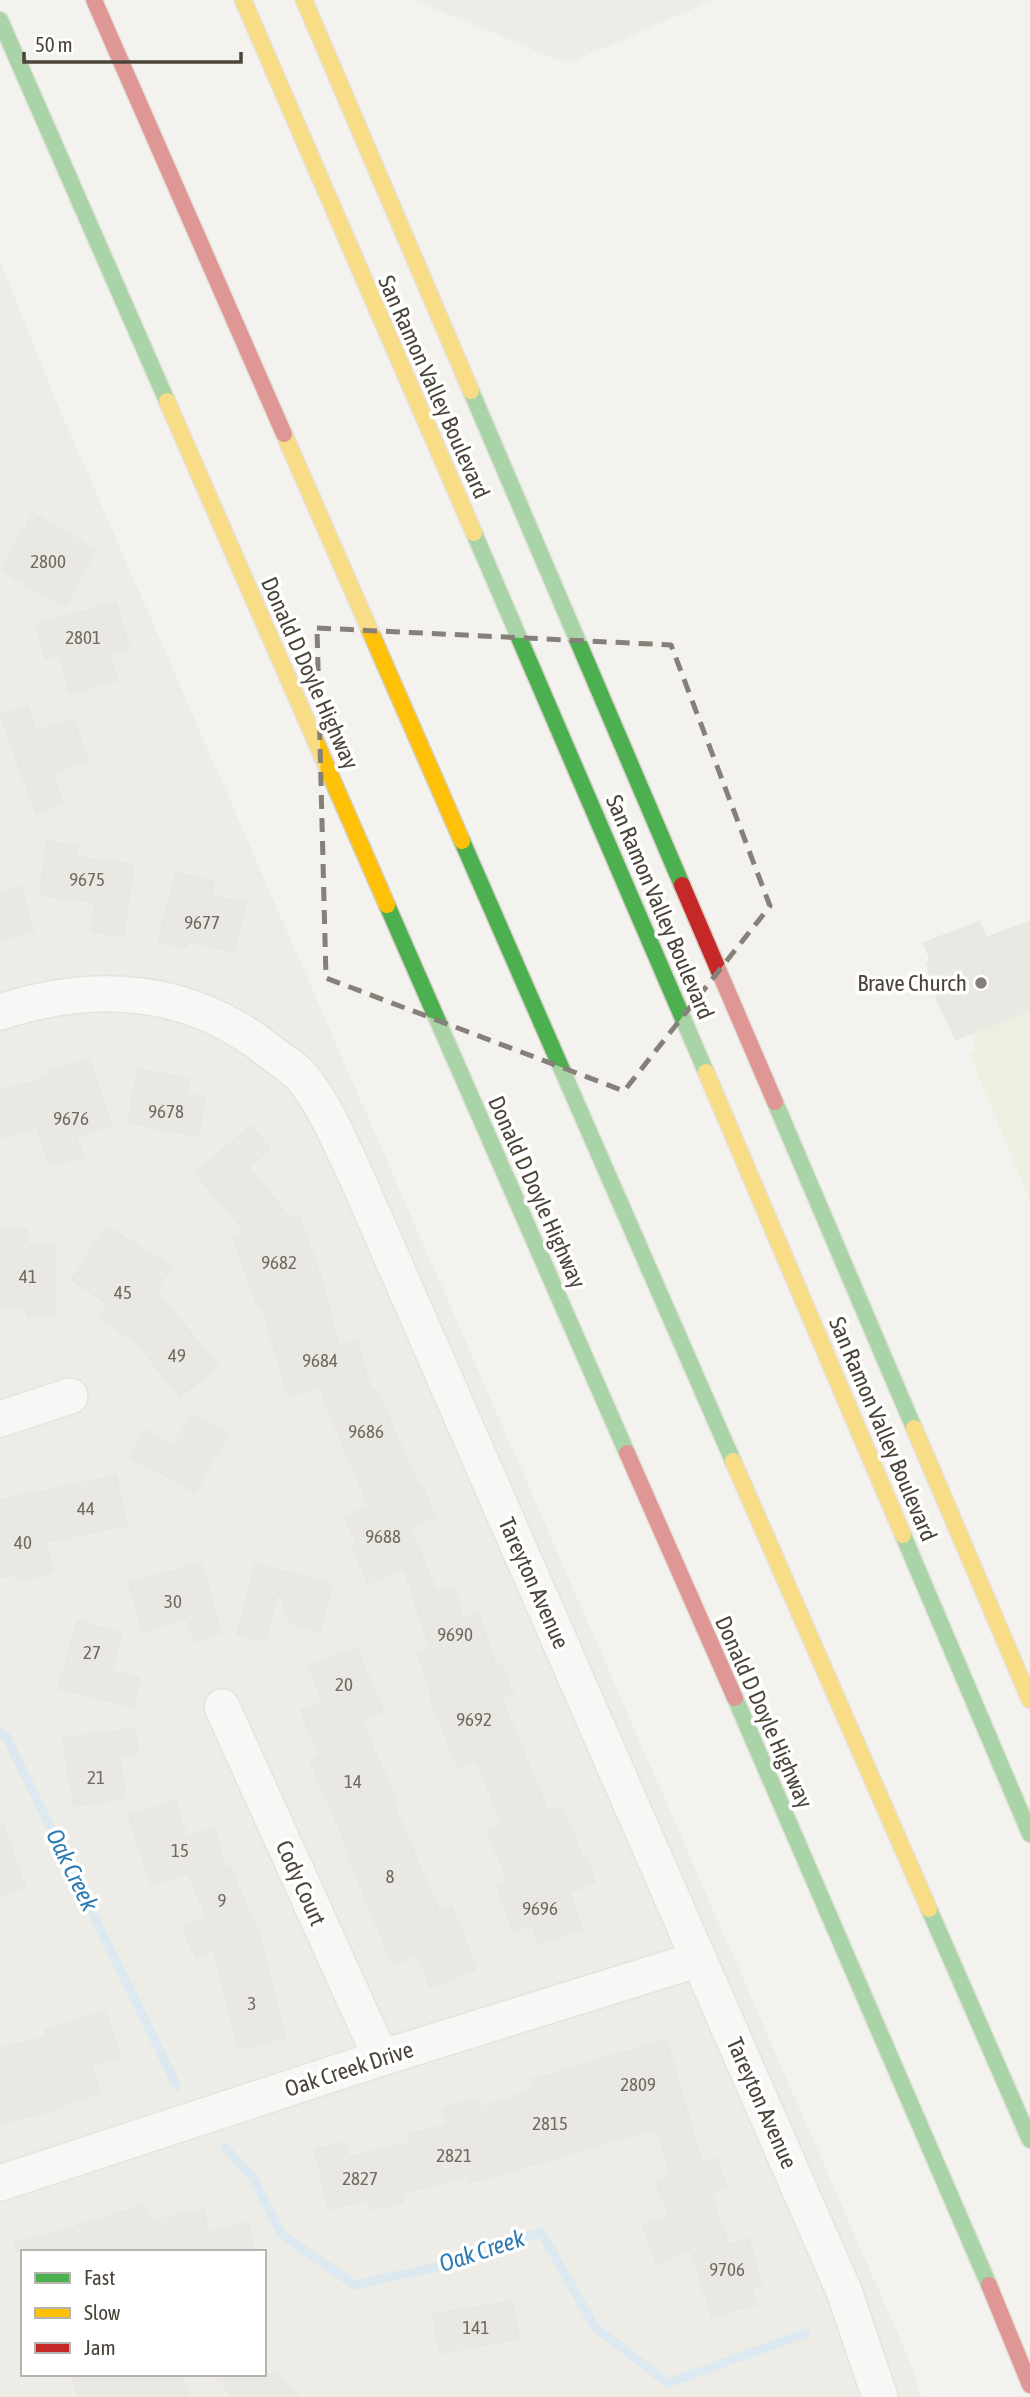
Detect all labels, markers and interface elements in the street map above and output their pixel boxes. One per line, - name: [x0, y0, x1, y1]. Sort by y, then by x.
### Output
- scale bar: [24, 21, 242, 65]
- text: 50 m: [35, 32, 73, 56]
- street label: San Ramon Valley Boulevard: [373, 272, 495, 502]
- house number: 2800: [30, 550, 66, 572]
- street label: Donald D Doyle Highway: [256, 573, 364, 773]
- house number: 2801: [65, 626, 101, 648]
- street label: San Ramon Valley Boulevard: [601, 791, 719, 1023]
- house number: 9675: [69, 868, 105, 890]
- house number: 9677: [184, 911, 220, 933]
- place label: Brave Church: [857, 970, 967, 996]
- marker: Brave Church: [973, 975, 989, 991]
- street label: Donald D Doyle Highway: [483, 1092, 591, 1292]
- house number: 9678: [148, 1100, 184, 1122]
- house number: 9676: [53, 1107, 89, 1129]
- house number: 9682: [261, 1251, 297, 1273]
- house number: 41: [19, 1265, 37, 1287]
- house number: 45: [114, 1281, 132, 1303]
- street label: San Ramon Valley Boulevard: [824, 1313, 942, 1545]
- house number: 49: [168, 1344, 186, 1366]
- house number: 9684: [302, 1349, 338, 1371]
- house number: 9686: [348, 1420, 384, 1442]
- house number: 44: [77, 1497, 95, 1519]
- street label: Tareyton Avenue: [493, 1513, 575, 1653]
- house number: 9688: [365, 1525, 401, 1547]
- house number: 40: [14, 1531, 32, 1553]
- house number: 30: [164, 1590, 182, 1612]
- street label: Donald D Doyle Highway: [710, 1612, 818, 1812]
- house number: 9690: [437, 1623, 473, 1645]
- house number: 27: [83, 1641, 101, 1663]
- house number: 20: [335, 1673, 353, 1695]
- house number: 9692: [456, 1708, 492, 1730]
- house number: 21: [87, 1766, 105, 1788]
- house number: 14: [344, 1770, 362, 1792]
- water label: Oak Creek: [41, 1824, 104, 1916]
- street label: Cody Court: [271, 1837, 331, 1929]
- house number: 15: [171, 1839, 189, 1861]
- house number: 8: [386, 1865, 395, 1887]
- house number: 9: [218, 1889, 227, 1911]
- house number: 9696: [522, 1897, 558, 1919]
- house number: 3: [248, 1992, 256, 2014]
- street label: Tareyton Avenue: [721, 2033, 803, 2173]
- street label: Oak Creek Drive: [282, 2036, 416, 2102]
- house number: 2809: [620, 2073, 656, 2095]
- house number: 2815: [532, 2112, 568, 2134]
- house number: 2821: [436, 2144, 472, 2166]
- house number: 2827: [342, 2167, 378, 2189]
- water label: Oak Creek: [436, 2224, 528, 2277]
- legend: [21, 2250, 266, 2376]
- house number: 9706: [709, 2258, 745, 2280]
- text: Fast: [84, 2265, 115, 2289]
- text: Slow: [84, 2300, 121, 2324]
- house number: 141: [463, 2316, 489, 2338]
- text: Jam: [84, 2335, 116, 2359]

